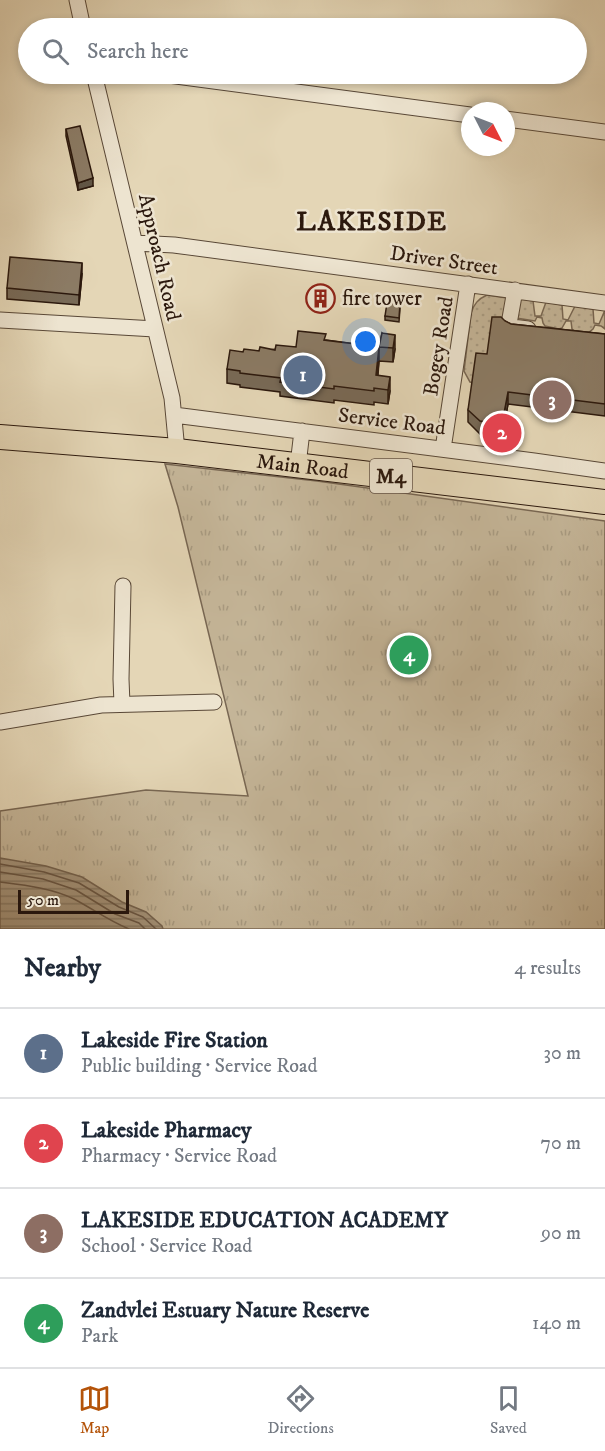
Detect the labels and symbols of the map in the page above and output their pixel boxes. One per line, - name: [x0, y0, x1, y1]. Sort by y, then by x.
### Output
- north arrow: [461, 102, 515, 156]
- street label: Approach Road: [132, 191, 186, 324]
- district label: LAKESIDE: [296, 205, 448, 239]
- street label: Driver Street: [388, 241, 500, 281]
- building icon: fire tower: [305, 282, 337, 314]
- place label: fire tower: [342, 286, 422, 312]
- street label: Bogey Road: [418, 294, 460, 398]
- your location: [351, 327, 380, 356]
- pin: 1: [284, 352, 322, 398]
- pin: 3: [532, 378, 572, 422]
- street label: Service Road: [337, 402, 448, 442]
- pin: 2: [482, 410, 522, 456]
- street label: Main Road: [255, 449, 350, 485]
- road number: M4: [370, 459, 412, 493]
- pin: 4: [390, 632, 428, 678]
- scale bar: [18, 887, 129, 914]

